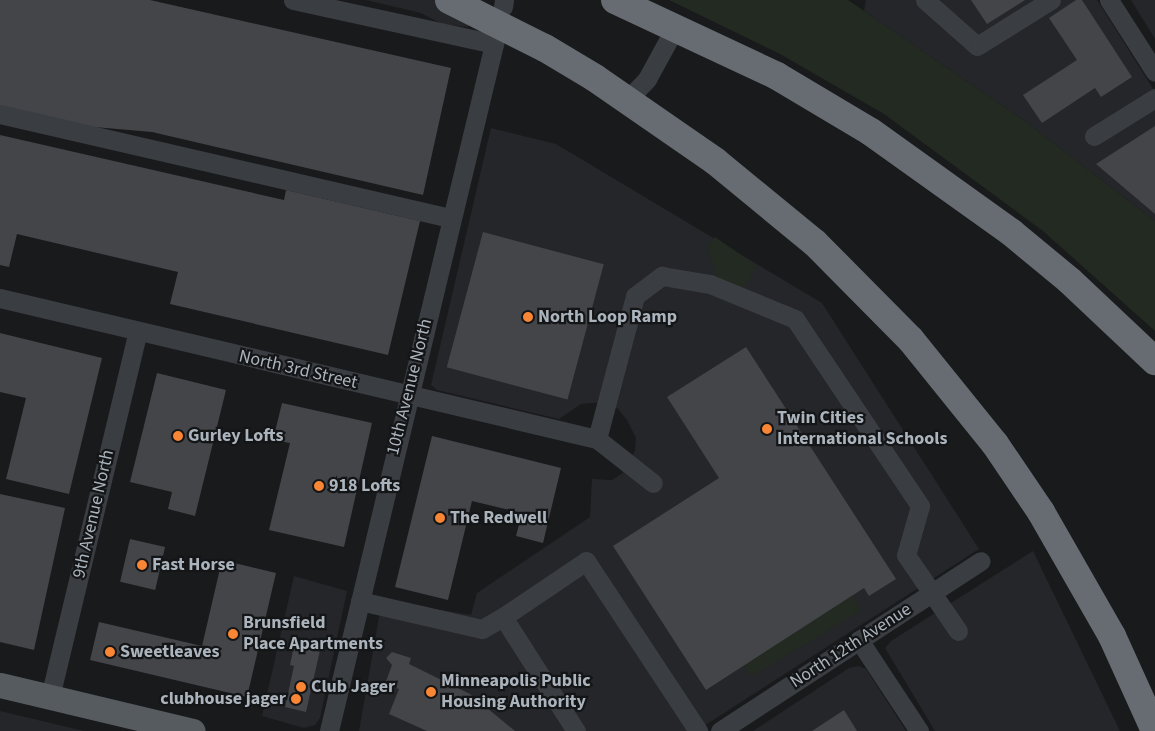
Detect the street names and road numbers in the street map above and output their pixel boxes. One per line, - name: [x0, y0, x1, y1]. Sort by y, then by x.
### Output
- street label: 10th Avenue North: [383, 316, 437, 458]
- street label: North 3rd Street: [237, 346, 359, 394]
- street label: 9th Avenue North: [69, 448, 119, 580]
- street label: North 12th Avenue: [786, 599, 916, 693]

